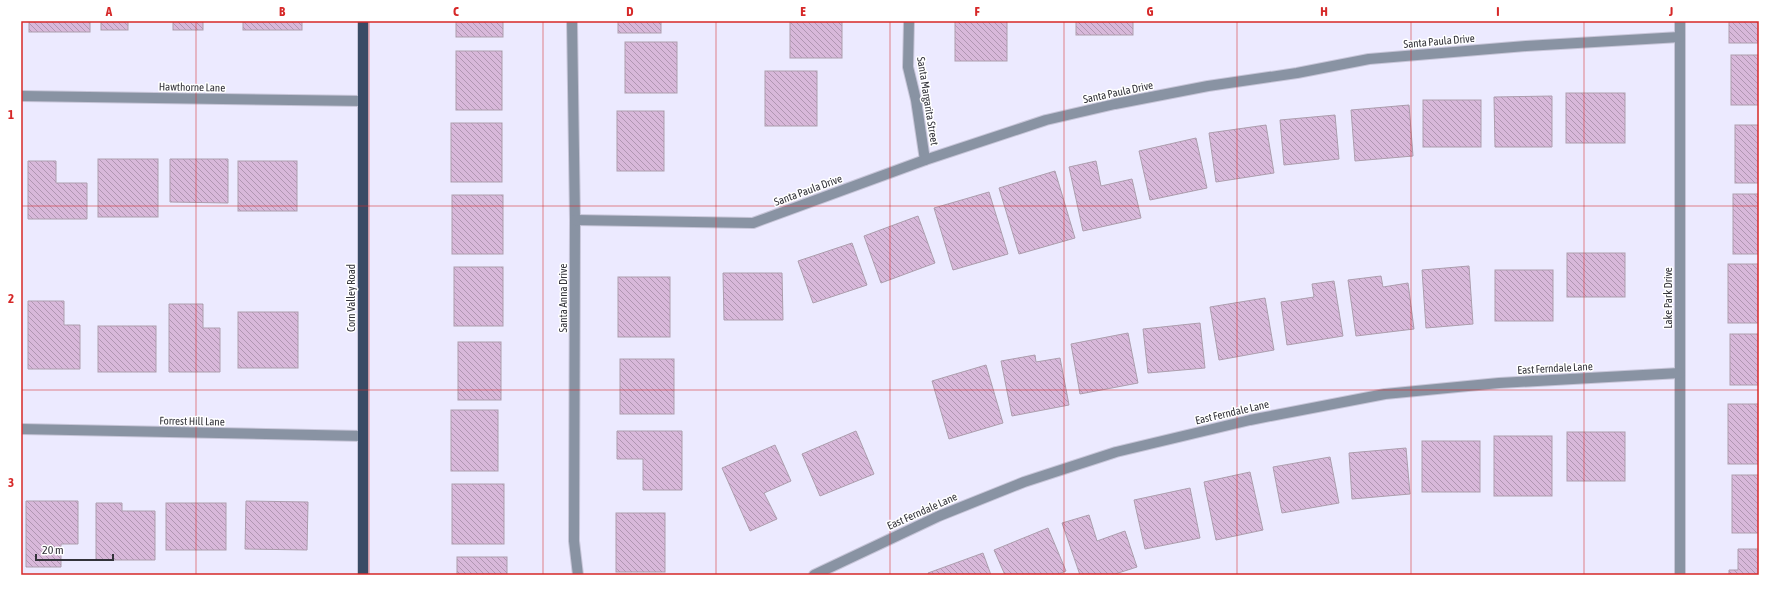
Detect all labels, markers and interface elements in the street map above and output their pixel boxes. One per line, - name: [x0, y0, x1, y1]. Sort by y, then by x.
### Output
- text: A: [105, 4, 113, 19]
- text: B: [279, 4, 286, 19]
- text: C: [453, 4, 459, 19]
- text: D: [626, 4, 634, 19]
- text: E: [800, 4, 806, 19]
- text: F: [974, 4, 980, 19]
- text: G: [1147, 4, 1154, 19]
- text: H: [1320, 4, 1328, 19]
- text: I: [1496, 4, 1500, 19]
- text: J: [1668, 4, 1673, 19]
- street label: Santa Paula Drive: [1403, 32, 1475, 50]
- street label: Santa Margarita Street: [915, 56, 941, 146]
- street label: Santa Paula Drive: [1082, 79, 1154, 105]
- street label: Hawthorne Lane: [159, 80, 225, 94]
- text: 1: [8, 107, 14, 122]
- street label: Santa Paula Drive: [772, 172, 844, 208]
- street label: Corn Valley Road: [345, 264, 357, 332]
- street label: Santa Anna Drive: [557, 264, 569, 332]
- street label: Lake Park Drive: [1662, 267, 1674, 329]
- text: 2: [8, 291, 14, 306]
- street label: East Ferndale Lane: [1517, 360, 1593, 376]
- street label: East Ferndale Lane: [1194, 398, 1270, 426]
- street label: Forrest Hill Lane: [159, 414, 225, 428]
- text: 3: [8, 475, 14, 490]
- street label: East Ferndale Lane: [885, 490, 959, 532]
- scale bar: [36, 536, 113, 562]
- text: 20 m: [42, 543, 64, 557]

